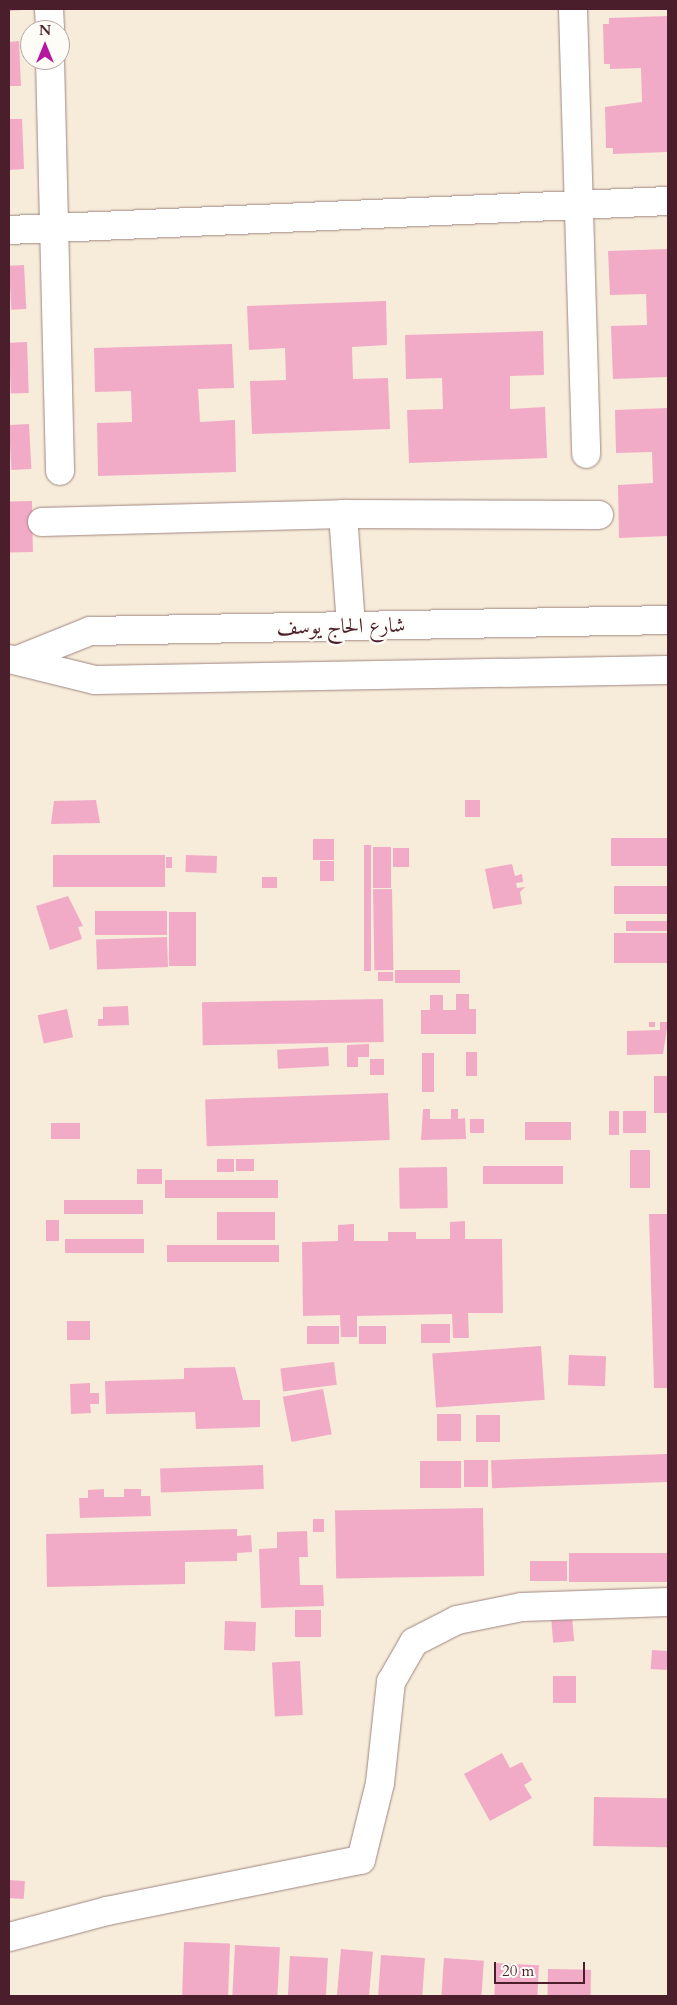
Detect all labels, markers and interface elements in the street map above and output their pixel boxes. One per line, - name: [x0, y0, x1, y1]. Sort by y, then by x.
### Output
- north arrow: [20, 20, 70, 70]
- text: N: [39, 21, 51, 40]
- street label: شارع الحاج يوسف: [277, 613, 405, 641]
- scale bar: [497, 1952, 588, 1984]
- text: 20 m: [502, 1961, 534, 1981]

